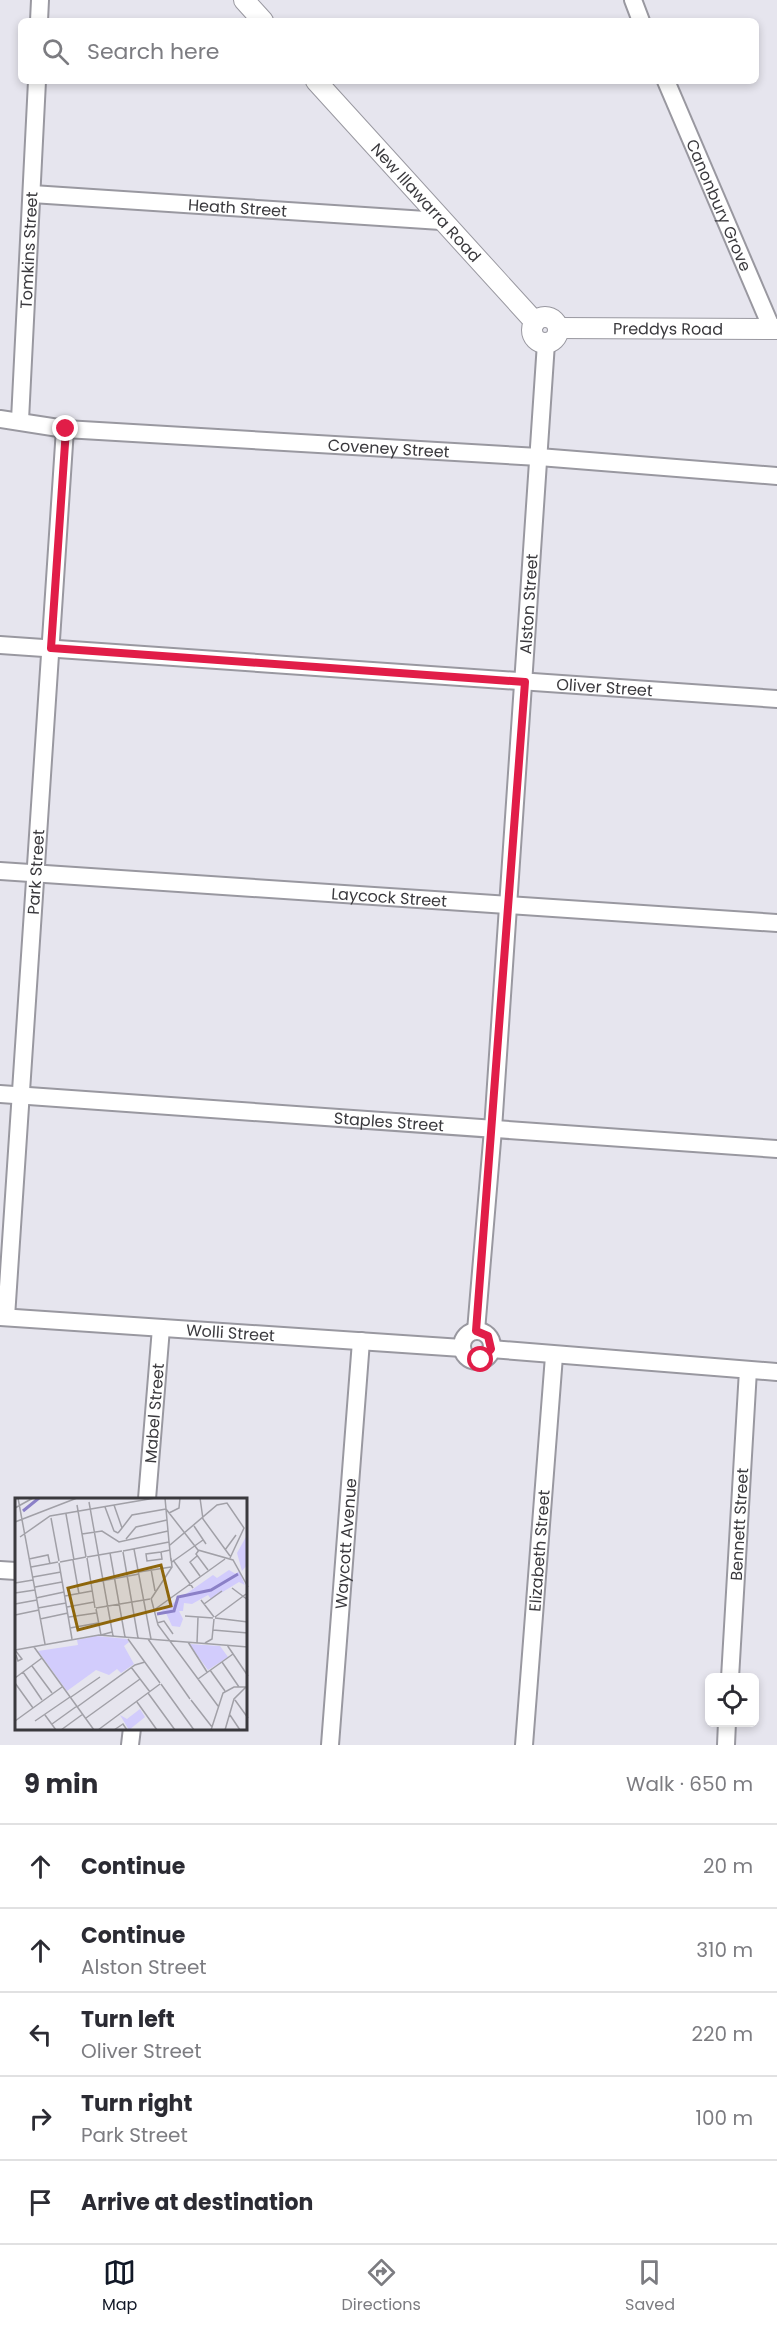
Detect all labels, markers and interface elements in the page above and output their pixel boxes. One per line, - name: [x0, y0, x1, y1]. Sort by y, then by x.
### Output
- search box: [18, 18, 759, 84]
- icon: search: [39, 35, 72, 68]
- text: Search here: [87, 36, 220, 67]
- street label: Canonbury Grove: [680, 136, 757, 275]
- street label: New Illawarra Road: [366, 138, 486, 267]
- street label: Tomkins Street: [15, 191, 43, 309]
- street label: Heath Street: [187, 193, 288, 223]
- street label: Preddys Road: [613, 317, 723, 341]
- route end: [52, 415, 78, 441]
- street label: Coveney Street: [327, 434, 450, 464]
- street label: Alston Street: [514, 553, 544, 655]
- street label: Oliver Street: [556, 673, 654, 702]
- street label: Park Street: [22, 828, 50, 915]
- street label: Laycock Street: [331, 882, 448, 913]
- street label: Staples Street: [333, 1107, 445, 1137]
- street label: Wolli Street: [185, 1319, 276, 1347]
- route start: [467, 1346, 493, 1372]
- street label: Mabel Street: [139, 1362, 170, 1464]
- street label: Bennett Street: [725, 1467, 754, 1581]
- street label: Waycott Avenue: [329, 1477, 362, 1610]
- street label: Elizabeth Street: [523, 1489, 556, 1612]
- inset map: [15, 1498, 248, 1730]
- map controls: [705, 1673, 759, 1727]
- button: locate: [705, 1673, 759, 1727]
- text: 9 min: [24, 1766, 98, 1802]
- text: Walk · 650 m: [626, 1770, 753, 1798]
- icon: ahead: [24, 1850, 57, 1883]
- text: Continue: [81, 1851, 185, 1882]
- text: 20 m: [703, 1852, 753, 1880]
- text: Continue: [81, 1920, 185, 1951]
- icon: ahead: [24, 1934, 57, 1967]
- text: 310 m: [696, 1936, 753, 1964]
- text: Alston Street: [81, 1953, 207, 1981]
- text: Turn left: [81, 2004, 175, 2035]
- icon: left: [24, 2018, 57, 2051]
- text: 220 m: [692, 2020, 753, 2048]
- text: Oliver Street: [81, 2037, 202, 2065]
- text: Turn right: [81, 2088, 192, 2119]
- icon: right: [24, 2102, 57, 2135]
- text: 100 m: [696, 2104, 753, 2132]
- text: Park Street: [81, 2121, 188, 2149]
- icon: arrive: [24, 2186, 57, 2219]
- text: Arrive at destination: [81, 2187, 313, 2218]
- tab: Map: [102, 2256, 137, 2317]
- tab: Directions: [342, 2256, 421, 2317]
- tab: Saved: [625, 2256, 675, 2317]

